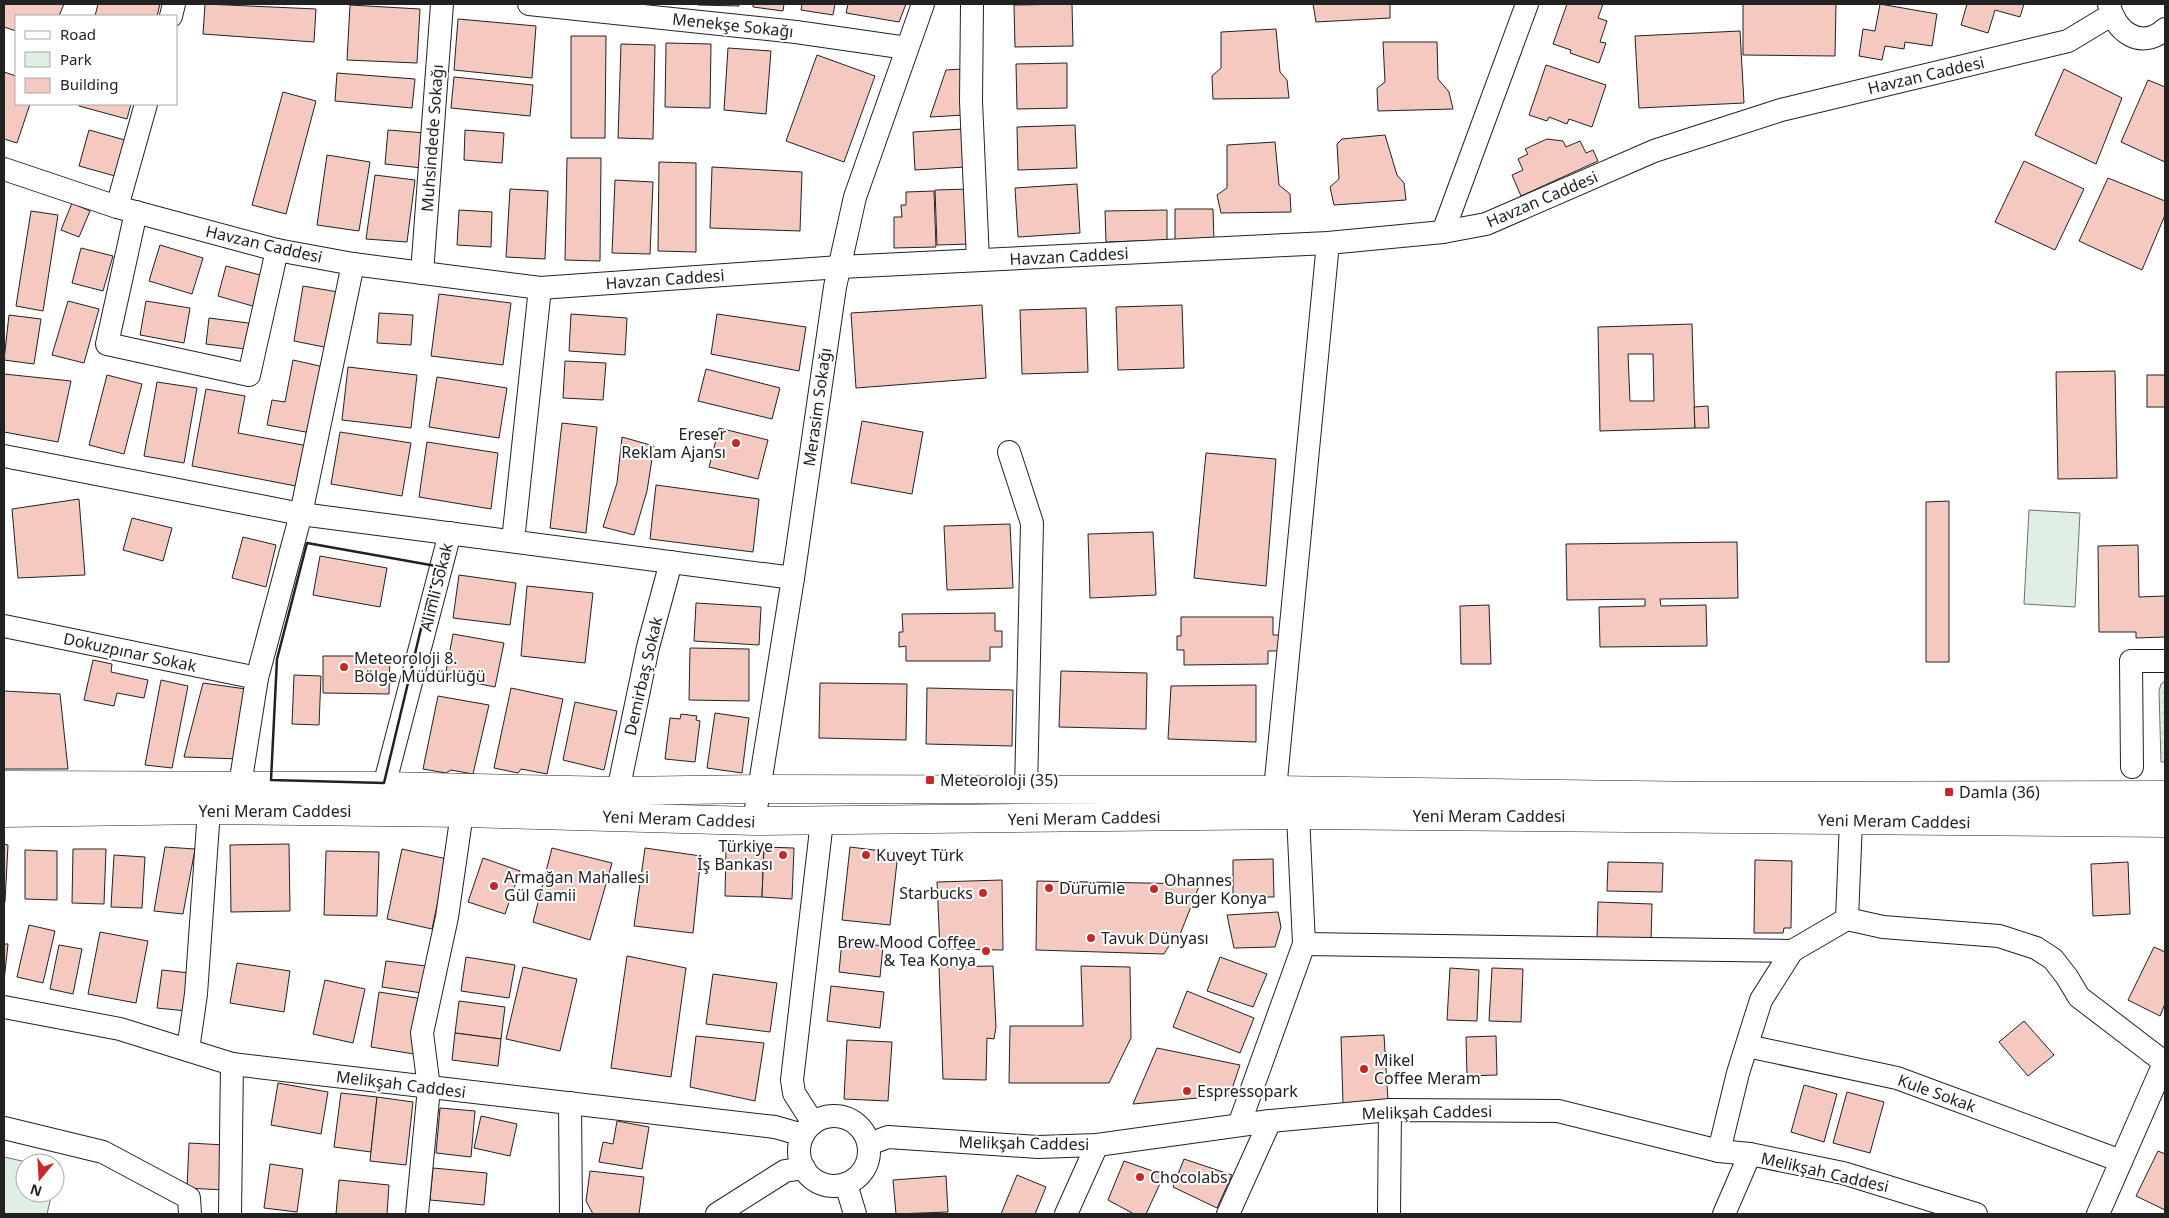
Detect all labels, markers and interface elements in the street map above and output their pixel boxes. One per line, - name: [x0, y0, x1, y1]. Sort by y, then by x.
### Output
- street label: Menekşe Sokağı: [671, 8, 795, 42]
- legend: [15, 15, 178, 105]
- text: Road: [60, 24, 96, 44]
- text: Park: [60, 49, 92, 69]
- street label: Havzan Caddesi: [1866, 51, 1986, 99]
- street label: Muhsindede Sokağı: [416, 64, 448, 212]
- text: Building: [60, 74, 118, 94]
- street label: Havzan Caddesi: [1483, 166, 1601, 232]
- street label: Havzan Caddesi: [204, 220, 324, 268]
- street label: Havzan Caddesi: [1009, 242, 1129, 270]
- street label: Havzan Caddesi: [605, 264, 725, 294]
- street label: Merasim Sokağı: [798, 346, 836, 468]
- place label: Ereser Reklam Ajansı: [621, 423, 726, 463]
- marker: Ereser Reklam Ajansı: [730, 437, 742, 449]
- street label: Alimli Sokak: [414, 540, 458, 634]
- street label: Demirbaş Sokak: [619, 614, 667, 738]
- street label: Dokuzpınar Sokak: [61, 627, 199, 677]
- place label: Meteoroloji 8. Bölge Müdürlüğü: [354, 647, 486, 687]
- marker: Meteoroloji 8. Bölge Müdürlüğü: [338, 661, 350, 673]
- place label: Meteoroloji (35): [940, 769, 1058, 791]
- marker: Meteoroloji (35): [924, 774, 936, 786]
- place label: Damla (36): [1959, 781, 2040, 803]
- marker: Damla (36): [1943, 786, 1955, 798]
- street label: Yeni Meram Caddesi: [199, 800, 351, 822]
- street label: Yeni Meram Caddesi: [602, 805, 756, 833]
- street label: Yeni Meram Caddesi: [1413, 805, 1565, 827]
- street label: Yeni Meram Caddesi: [1007, 806, 1161, 830]
- street label: Yeni Meram Caddesi: [1817, 809, 1971, 833]
- place label: Türkiye İş Bankası: [697, 835, 773, 875]
- place label: Kuveyt Türk: [876, 844, 964, 866]
- marker: Türkiye İş Bankası: [777, 849, 789, 861]
- marker: Kuveyt Türk: [860, 849, 872, 861]
- place label: Armağan Mahallesi Gül Camii: [504, 866, 649, 906]
- place label: Ohannes Burger Konya: [1164, 869, 1267, 909]
- place label: Dürümle: [1059, 877, 1125, 899]
- marker: Armağan Mahallesi Gül Camii: [488, 880, 500, 892]
- place label: Starbucks: [899, 882, 973, 904]
- marker: Dürümle: [1043, 882, 1055, 894]
- marker: Ohannes Burger Konya: [1148, 883, 1160, 895]
- marker: Starbucks: [977, 887, 989, 899]
- place label: Tavuk Dünyası: [1101, 927, 1209, 949]
- place label: Brew Mood Coffee & Tea Konya: [837, 931, 976, 971]
- marker: Tavuk Dünyası: [1085, 932, 1097, 944]
- marker: Brew Mood Coffee & Tea Konya: [980, 945, 992, 957]
- place label: Mikel Coffee Meram: [1374, 1049, 1481, 1089]
- marker: Mikel Coffee Meram: [1358, 1063, 1370, 1075]
- street label: Melikşah Caddesi: [335, 1065, 467, 1103]
- street label: Kule Sokak: [1895, 1069, 1980, 1117]
- place label: Espressopark: [1197, 1080, 1298, 1102]
- marker: Espressopark: [1181, 1085, 1193, 1097]
- street label: Melikşah Caddesi: [1362, 1100, 1492, 1124]
- street label: Melikşah Caddesi: [959, 1131, 1089, 1155]
- street label: Melikşah Caddesi: [1759, 1147, 1891, 1197]
- north arrow: [15, 1153, 65, 1203]
- place label: Chocolabs: [1150, 1166, 1228, 1188]
- marker: Chocolabs: [1134, 1171, 1146, 1183]
- text: N: [27, 1180, 44, 1202]

